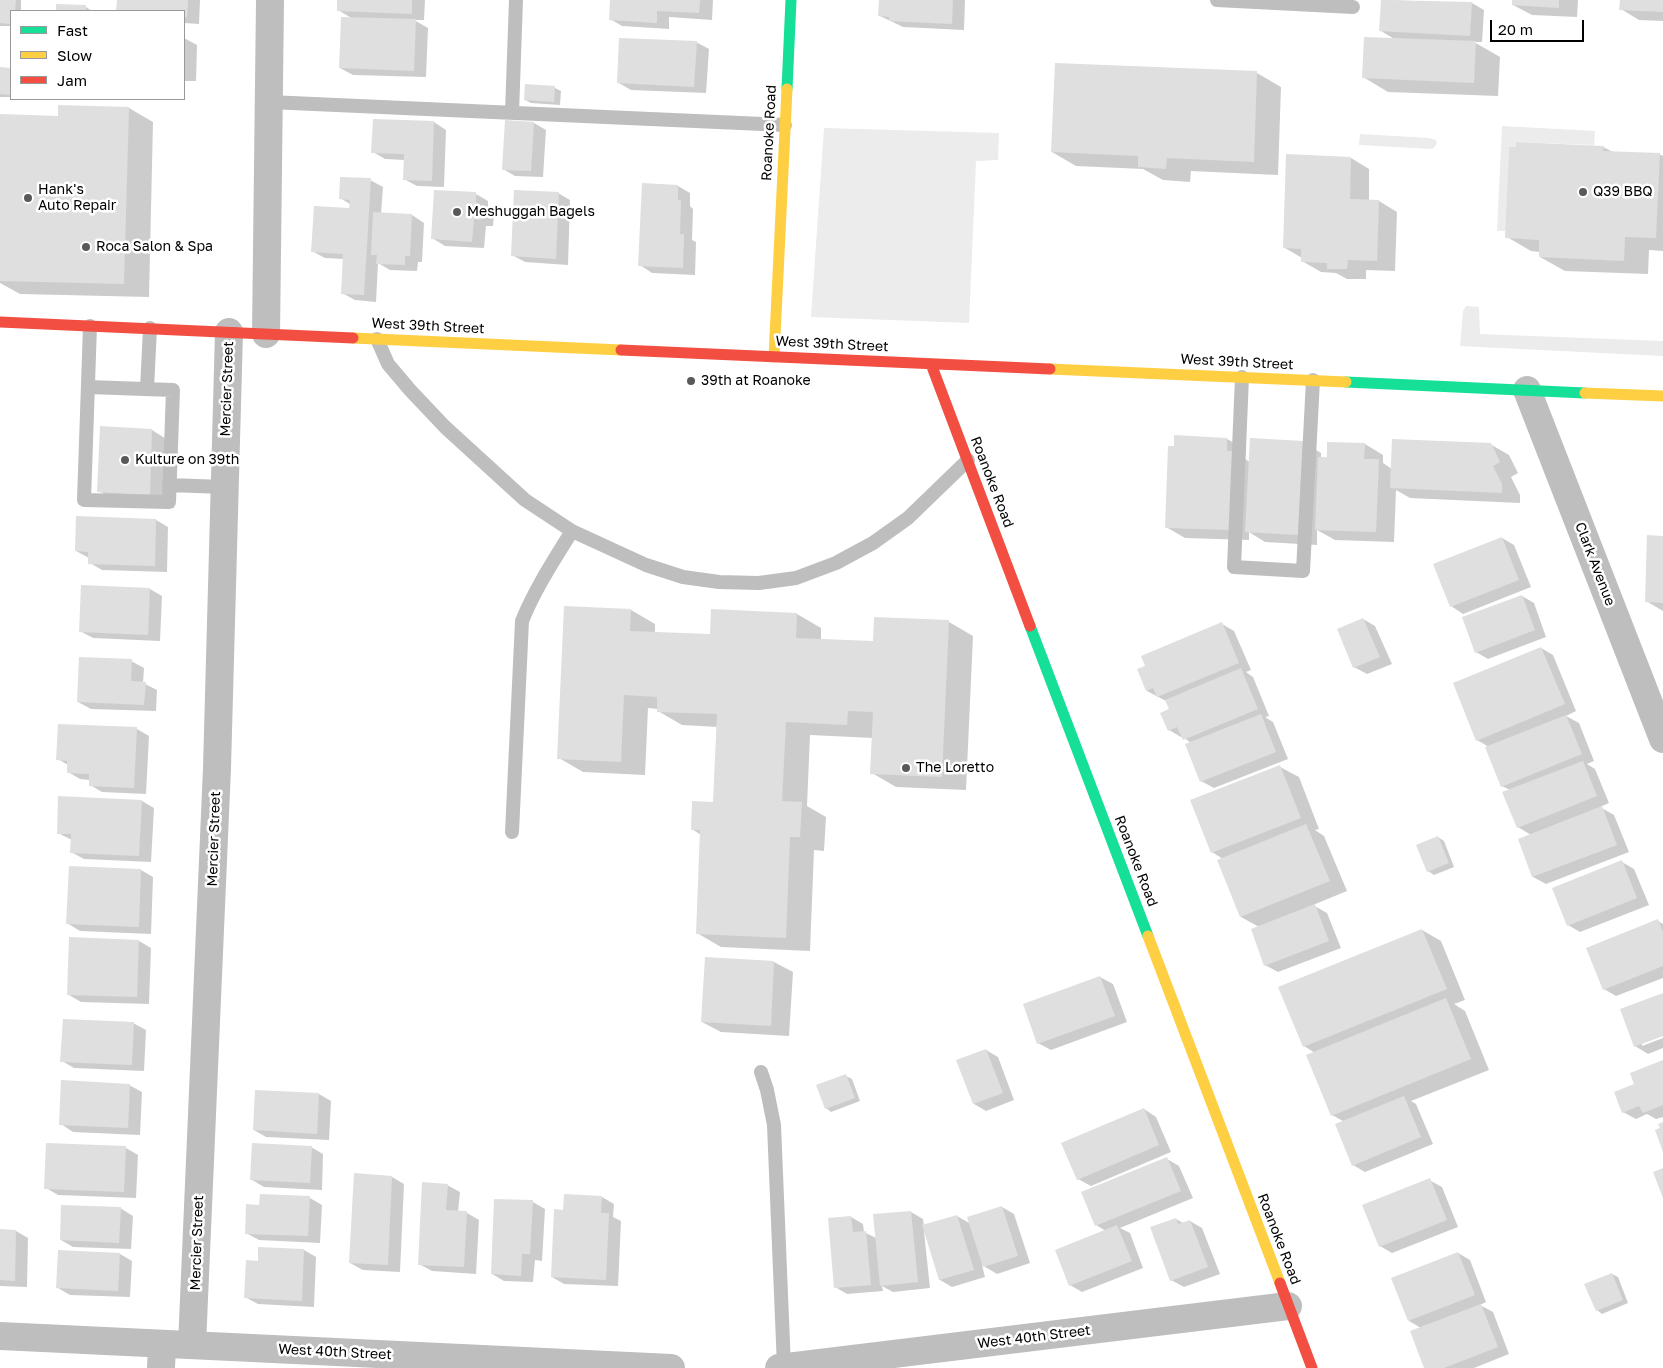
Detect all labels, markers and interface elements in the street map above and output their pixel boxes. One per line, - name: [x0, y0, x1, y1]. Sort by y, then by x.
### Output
- legend: [10, 10, 185, 100]
- scale bar: [1493, 10, 1587, 42]
- text: 20 m: [1498, 20, 1533, 38]
- text: Fast: [57, 21, 88, 39]
- text: Slow: [57, 46, 92, 64]
- text: Jam: [57, 71, 87, 89]
- street label: Roanoke Road: [758, 85, 780, 181]
- place label: Hank's Auto Repair: [38, 182, 116, 214]
- place label: Q39 BBQ: [1593, 184, 1653, 200]
- marker: Q39 BBQ: [1577, 186, 1589, 198]
- marker: Hank's Auto Repair: [22, 192, 34, 204]
- place label: Meshuggah Bagels: [467, 204, 595, 220]
- marker: Meshuggah Bagels: [451, 206, 463, 218]
- place label: Roca Salon & Spa: [96, 239, 213, 255]
- marker: Roca Salon & Spa: [80, 241, 92, 253]
- street label: West 39th Street: [371, 315, 485, 337]
- street label: West 39th Street: [775, 333, 889, 355]
- street label: Mercier Street: [217, 341, 237, 437]
- street label: West 39th Street: [1180, 351, 1294, 373]
- place label: 39th at Roanoke: [701, 373, 811, 389]
- marker: 39th at Roanoke: [685, 375, 697, 387]
- street label: Roanoke Road: [967, 434, 1017, 530]
- place label: Kulture on 39th: [135, 452, 239, 468]
- marker: Kulture on 39th: [119, 454, 131, 466]
- street label: Clark Avenue: [1571, 520, 1619, 608]
- place label: The Loretto: [916, 760, 994, 776]
- marker: The Loretto: [900, 762, 912, 774]
- street label: Mercier Street: [204, 791, 224, 887]
- street label: Roanoke Road: [1111, 813, 1161, 909]
- street label: Roanoke Road: [1254, 1191, 1304, 1287]
- street label: Mercier Street: [187, 1195, 207, 1291]
- street label: West 40th Street: [976, 1322, 1092, 1352]
- street label: West 40th Street: [278, 1341, 392, 1363]

